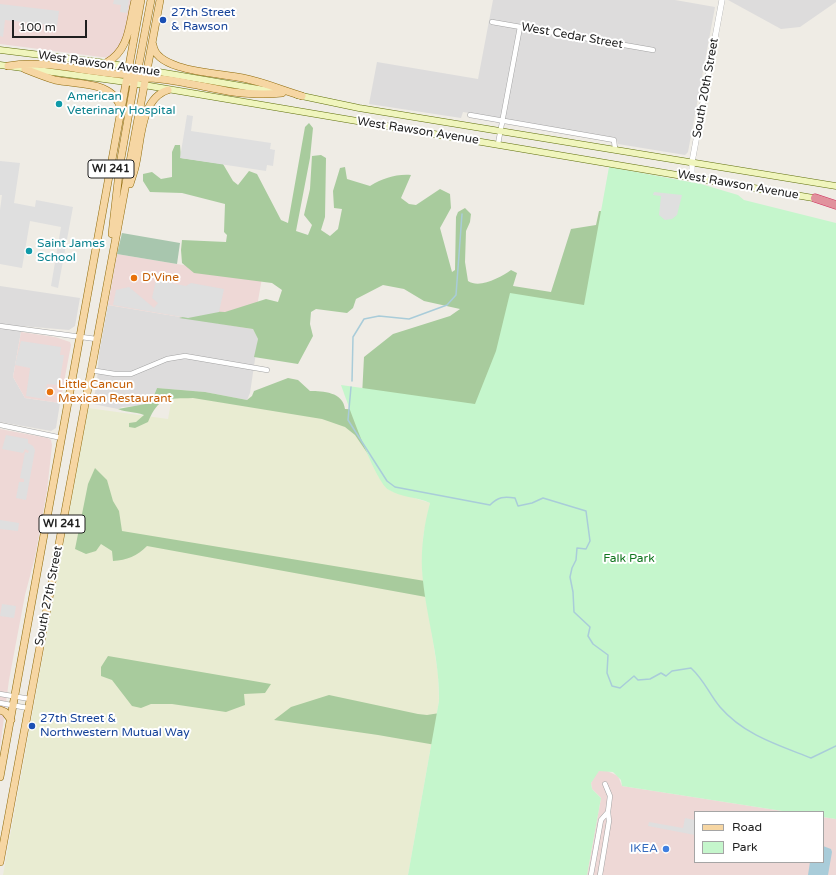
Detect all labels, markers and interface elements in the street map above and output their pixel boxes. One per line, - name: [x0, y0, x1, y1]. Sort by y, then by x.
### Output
- place label: 27th Street & Rawson: [171, 6, 235, 34]
- scale bar: [14, 12, 89, 38]
- marker: 27th Street & Rawson: [158, 15, 168, 25]
- text: 100 m: [19, 20, 56, 34]
- street label: West Cedar Street: [520, 20, 624, 52]
- street label: South 20th Street: [690, 37, 722, 139]
- street label: West Rawson Avenue: [37, 48, 161, 80]
- place label: American Veterinary Hospital: [67, 90, 175, 118]
- marker: American Veterinary Hospital: [54, 99, 64, 109]
- street label: West Rawson Avenue: [356, 114, 480, 148]
- road number: WI 241: [88, 160, 134, 178]
- street label: West Rawson Avenue: [676, 167, 800, 203]
- place label: Saint James School: [37, 237, 105, 265]
- marker: Saint James School: [24, 246, 34, 256]
- place label: D'Vine: [142, 271, 179, 285]
- marker: D'Vine: [129, 273, 139, 283]
- place label: Little Cancun Mexican Restaurant: [58, 378, 172, 406]
- marker: Little Cancun Mexican Restaurant: [45, 387, 55, 397]
- road number: WI 241: [39, 515, 85, 533]
- street label: South 27th Street: [32, 545, 66, 647]
- park label: Falk Park: [603, 552, 655, 566]
- place label: 27th Street & Northwestern Mutual Way: [40, 712, 190, 740]
- marker: 27th Street & Northwestern Mutual Way: [27, 721, 37, 731]
- legend: [694, 811, 824, 863]
- text: Road: [732, 820, 762, 834]
- text: Park: [732, 840, 758, 854]
- place label: IKEA: [630, 842, 658, 856]
- marker: IKEA: [661, 844, 671, 854]

